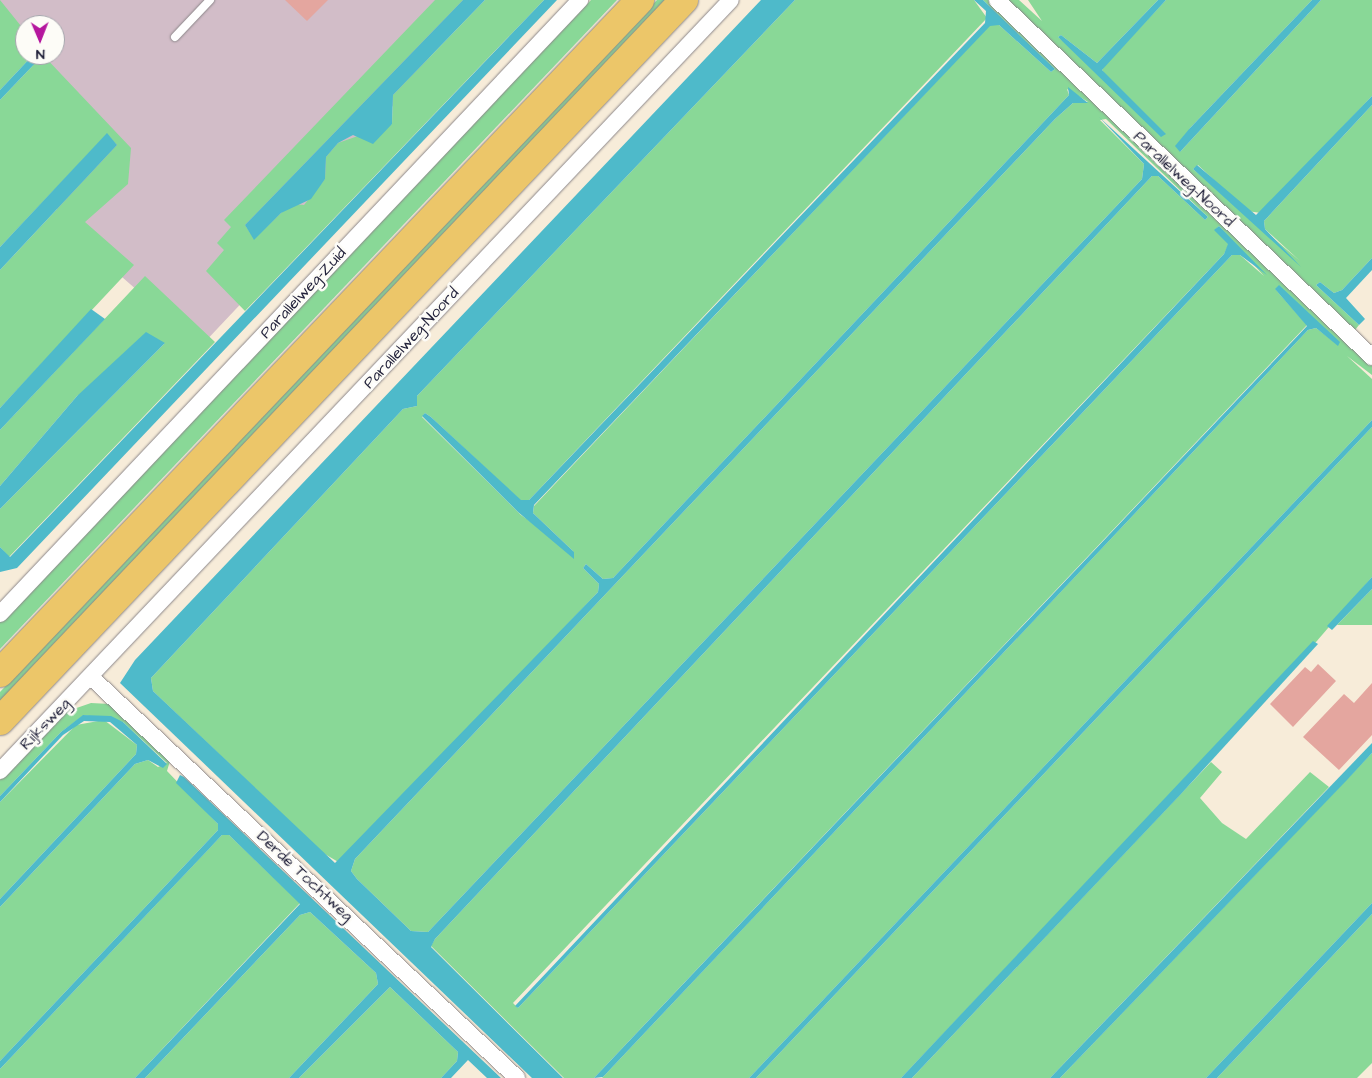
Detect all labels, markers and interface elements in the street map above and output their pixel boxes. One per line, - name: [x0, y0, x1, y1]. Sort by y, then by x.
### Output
- north arrow: [15, 15, 65, 65]
- text: N: [36, 44, 45, 64]
- street label: Parallelweg-Noord: [1129, 127, 1239, 231]
- street label: Parallelweg-Zuid: [256, 243, 350, 343]
- street label: Parallelweg-Noord: [359, 283, 463, 393]
- street label: Rijksweg: [16, 694, 74, 754]
- street label: Derde Tochtweg: [253, 827, 357, 925]

